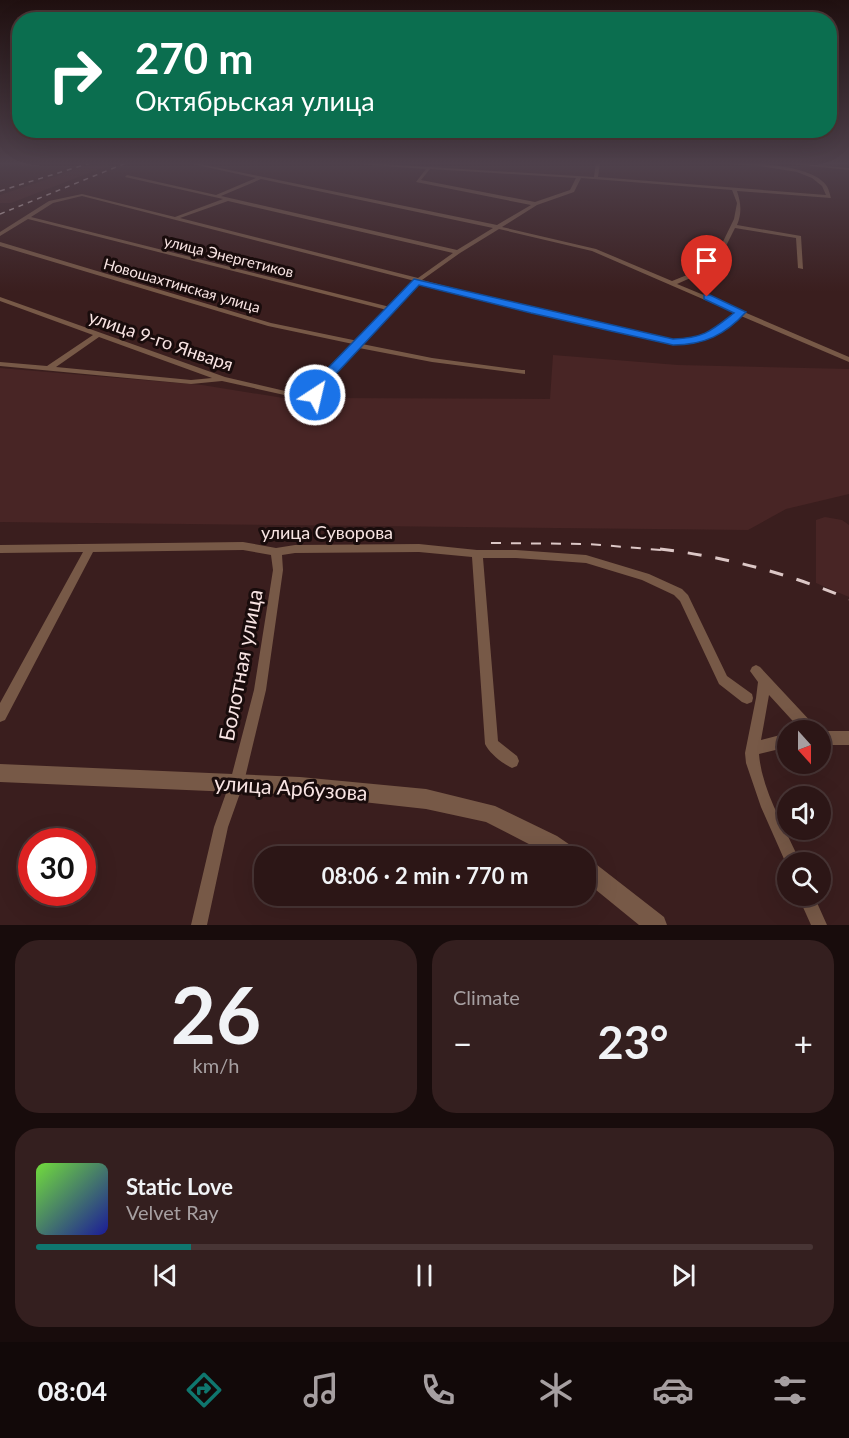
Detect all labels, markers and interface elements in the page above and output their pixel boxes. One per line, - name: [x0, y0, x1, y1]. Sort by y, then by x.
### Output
- text: 270 m: [135, 33, 253, 83]
- icon: right: [36, 36, 114, 114]
- text: Октябрьская улица: [135, 84, 375, 117]
- street label: улица Энергетиков: [162, 231, 296, 281]
- pin: [681, 235, 732, 297]
- icon: arrive: [690, 244, 723, 277]
- street label: Новошахтинская улица: [102, 254, 262, 316]
- street label: улица 9-го Января: [86, 305, 236, 375]
- position arrow: [283, 363, 347, 427]
- street label: улица Суворова: [261, 521, 393, 543]
- street label: Болотная улица: [213, 587, 267, 743]
- north arrow: [777, 720, 831, 774]
- map controls: [777, 720, 831, 906]
- street label: улица Арбузова: [214, 769, 368, 805]
- button: sound: [777, 786, 831, 840]
- speed limit sign: 30: [18, 828, 96, 906]
- button: search: [777, 852, 831, 906]
- text: 08:06 · 2 min · 770 m: [322, 862, 528, 889]
- text: 26: [171, 967, 261, 1061]
- text: Climate: [453, 985, 520, 1009]
- text: 23°: [598, 1015, 668, 1069]
- text: −: [453, 1023, 472, 1063]
- text: +: [794, 1023, 813, 1063]
- text: km/h: [193, 1053, 239, 1077]
- text: Static Love: [126, 1173, 233, 1200]
- text: Velvet Ray: [126, 1200, 219, 1224]
- icon: previous: [149, 1259, 182, 1292]
- icon: pause: [408, 1259, 441, 1292]
- icon: next: [667, 1259, 700, 1292]
- icon: directions: [183, 1369, 225, 1411]
- icon: music: [300, 1369, 342, 1411]
- icon: phone: [417, 1369, 459, 1411]
- icon: climate: [535, 1369, 577, 1411]
- icon: car: [652, 1369, 694, 1411]
- icon: filters: [769, 1369, 811, 1411]
- text: 08:04: [38, 1374, 107, 1407]

